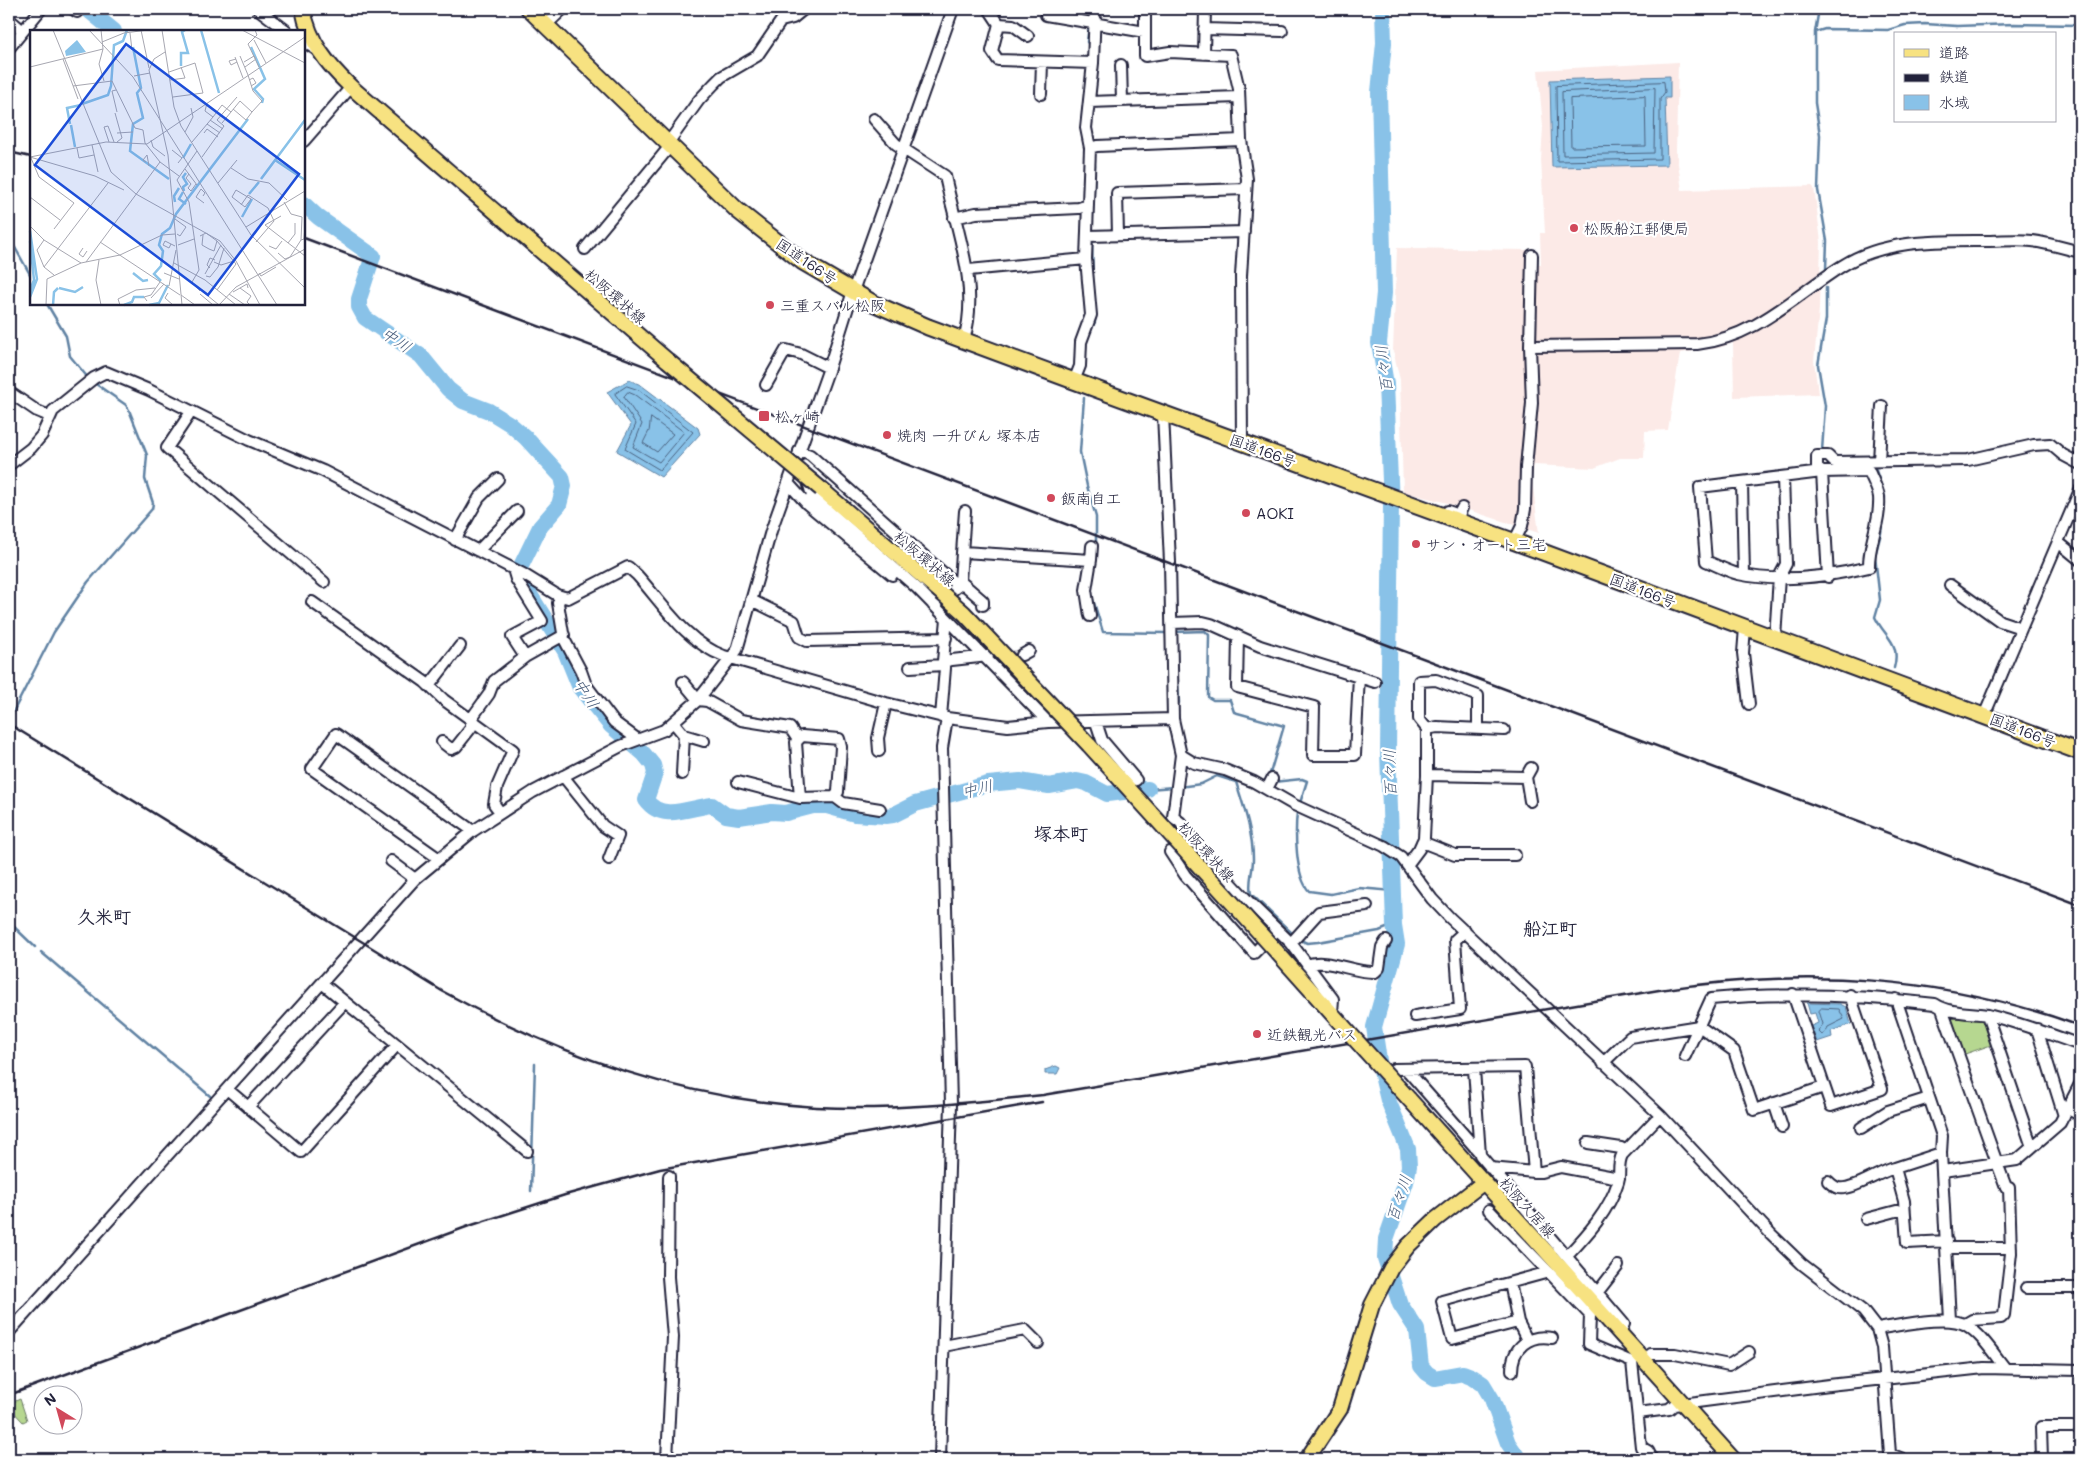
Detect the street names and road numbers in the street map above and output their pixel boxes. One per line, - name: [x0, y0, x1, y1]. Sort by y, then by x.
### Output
- street label: 国道166号: [772, 233, 842, 289]
- street label: 松阪環状線: [581, 264, 651, 328]
- street label: 国道166号: [1227, 429, 1299, 471]
- street label: 松阪環状線: [890, 526, 960, 590]
- street label: 国道166号: [1607, 568, 1679, 612]
- street label: 国道166号: [1987, 708, 2059, 752]
- street label: 松阪環状線: [1174, 816, 1240, 886]
- street label: 松阪久居線: [1495, 1172, 1561, 1242]

